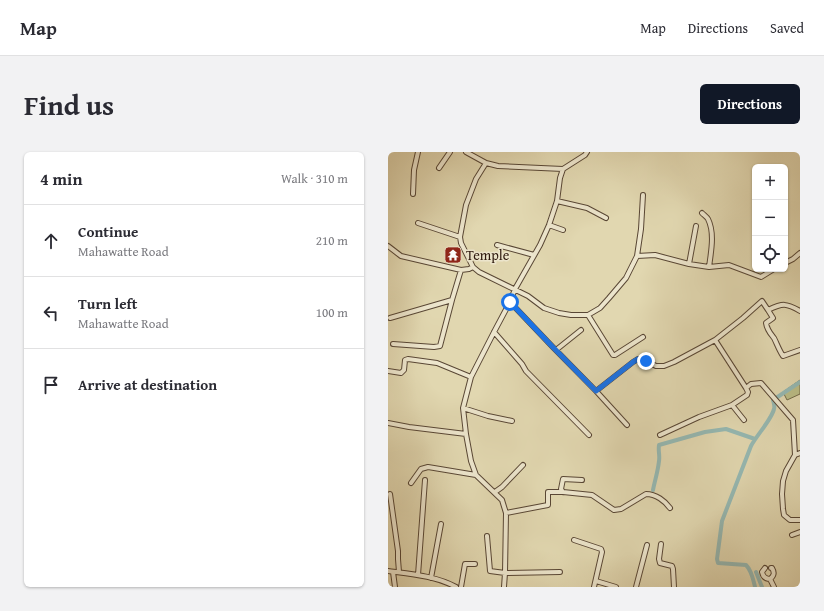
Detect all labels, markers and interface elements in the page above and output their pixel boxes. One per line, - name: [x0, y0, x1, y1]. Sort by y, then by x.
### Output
- text: Map: [20, 14, 57, 42]
- text: Map: [640, 18, 666, 38]
- text: Directions: [688, 18, 748, 38]
- text: Saved: [770, 18, 804, 38]
- text: Find us: [24, 84, 114, 125]
- button: Directions: [700, 84, 800, 124]
- map controls: [752, 164, 788, 272]
- button: +: [752, 164, 788, 200]
- text: 4 min: [40, 166, 82, 191]
- text: Walk · 310 m: [281, 169, 348, 188]
- button: −: [752, 200, 788, 236]
- text: Continue: [78, 221, 139, 242]
- icon: ahead: [40, 230, 62, 252]
- text: 210 m: [316, 231, 348, 250]
- button: locate: [752, 236, 788, 272]
- text: Mahawatte Road: [78, 242, 169, 261]
- temple icon: Temple: [443, 245, 463, 265]
- place label: Temple: [466, 245, 510, 265]
- text: Turn left: [78, 293, 137, 314]
- route start: [501, 293, 519, 311]
- icon: left: [40, 302, 62, 324]
- text: 100 m: [316, 303, 348, 322]
- text: Mahawatte Road: [78, 314, 169, 333]
- route end: [637, 352, 655, 370]
- icon: arrive: [40, 374, 62, 396]
- text: Arrive at destination: [78, 374, 217, 395]

